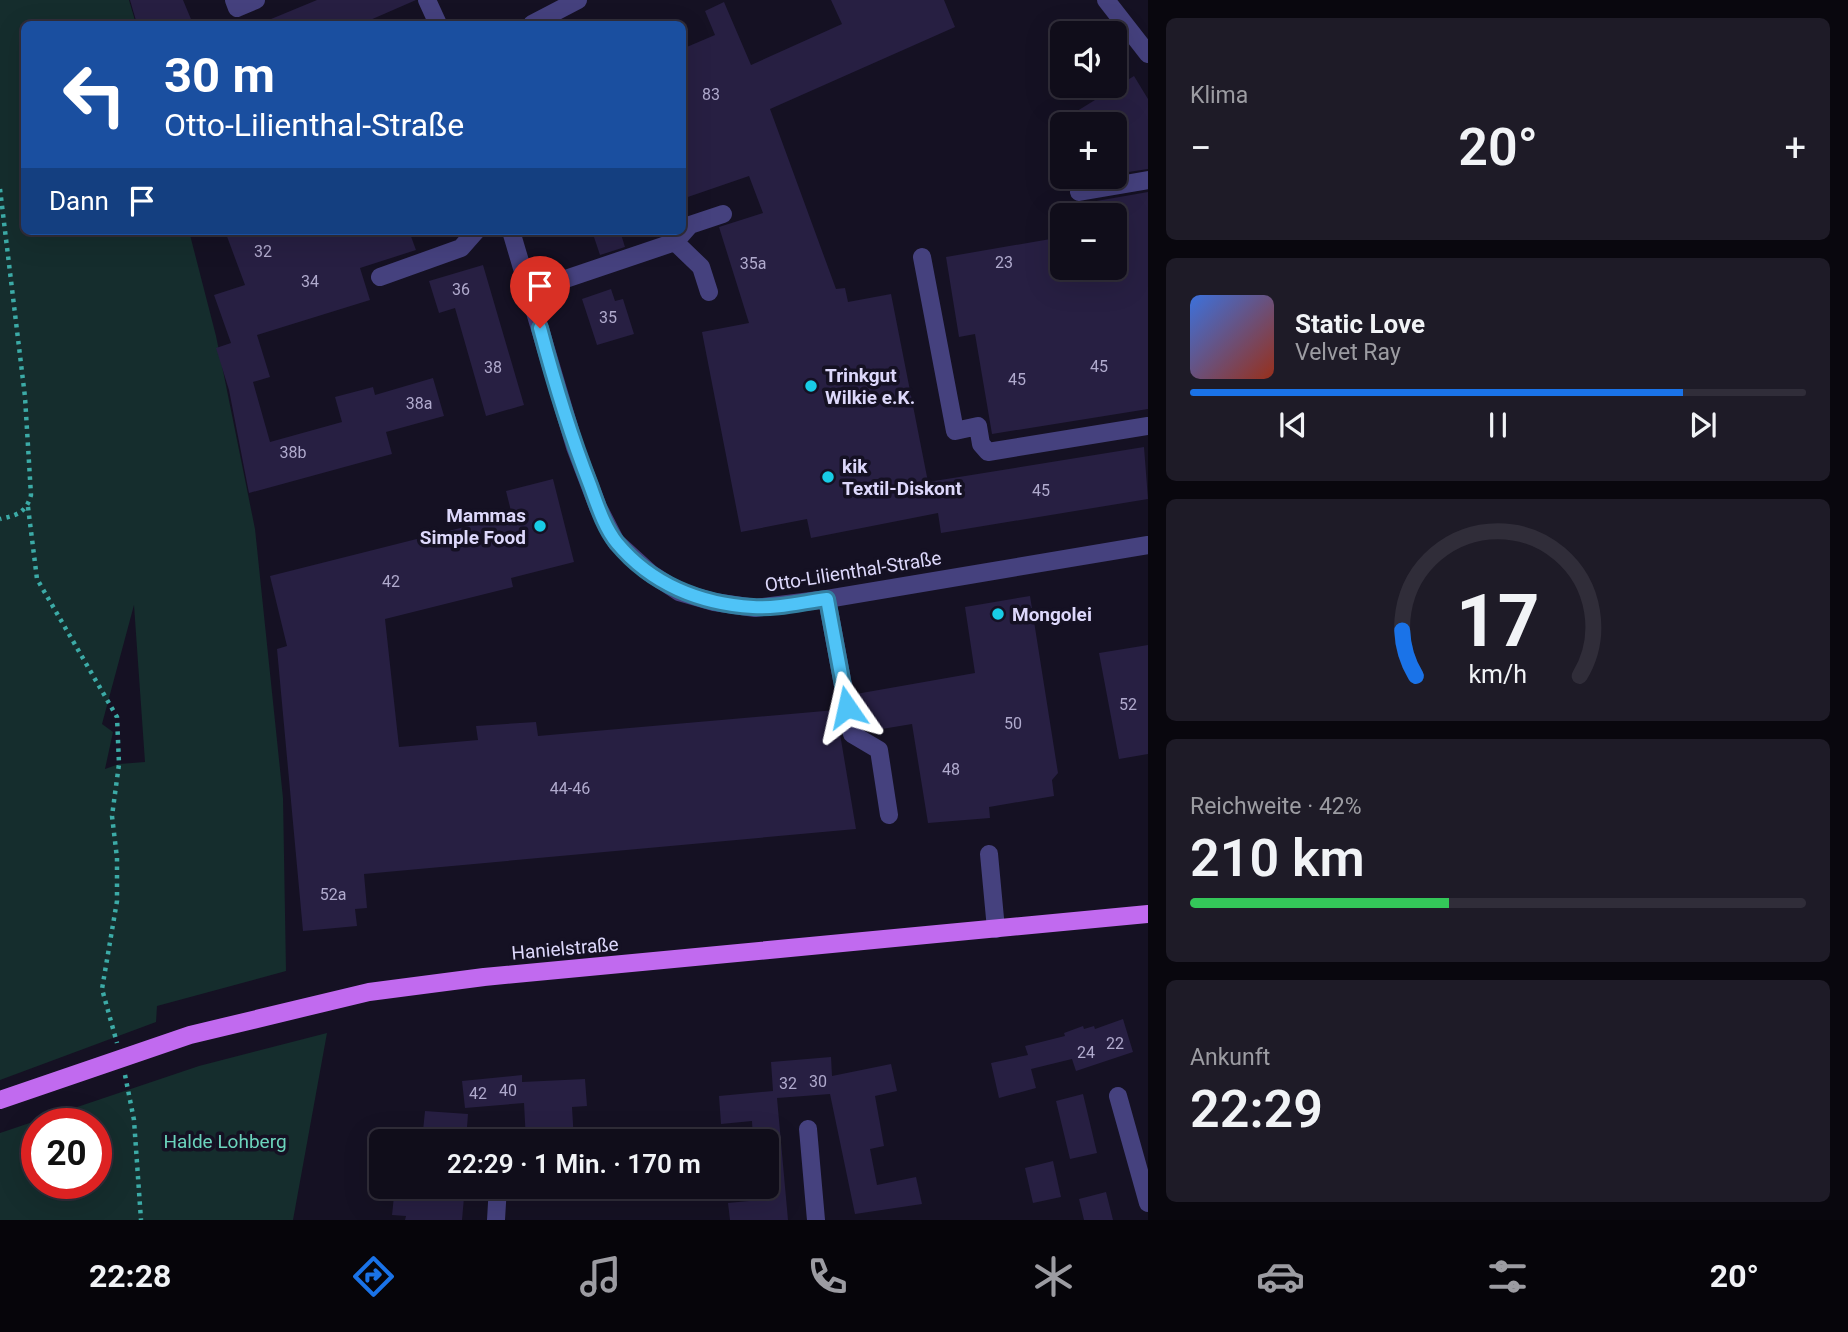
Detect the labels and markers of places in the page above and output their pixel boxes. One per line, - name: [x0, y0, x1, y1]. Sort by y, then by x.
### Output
- pin: [510, 256, 570, 328]
- place label: Trinkgut Wilkie e.K.: [825, 364, 915, 409]
- marker: Trinkgut Wilkie e.K.: [803, 378, 819, 394]
- place label: kik Textil-Diskont: [842, 455, 962, 500]
- marker: kik Textil-Diskont: [820, 469, 836, 485]
- place label: Mammas Simple Food: [420, 504, 526, 549]
- marker: Mammas Simple Food: [532, 518, 548, 534]
- place label: Mongolei: [1012, 603, 1092, 626]
- marker: Mongolei: [990, 606, 1006, 622]

